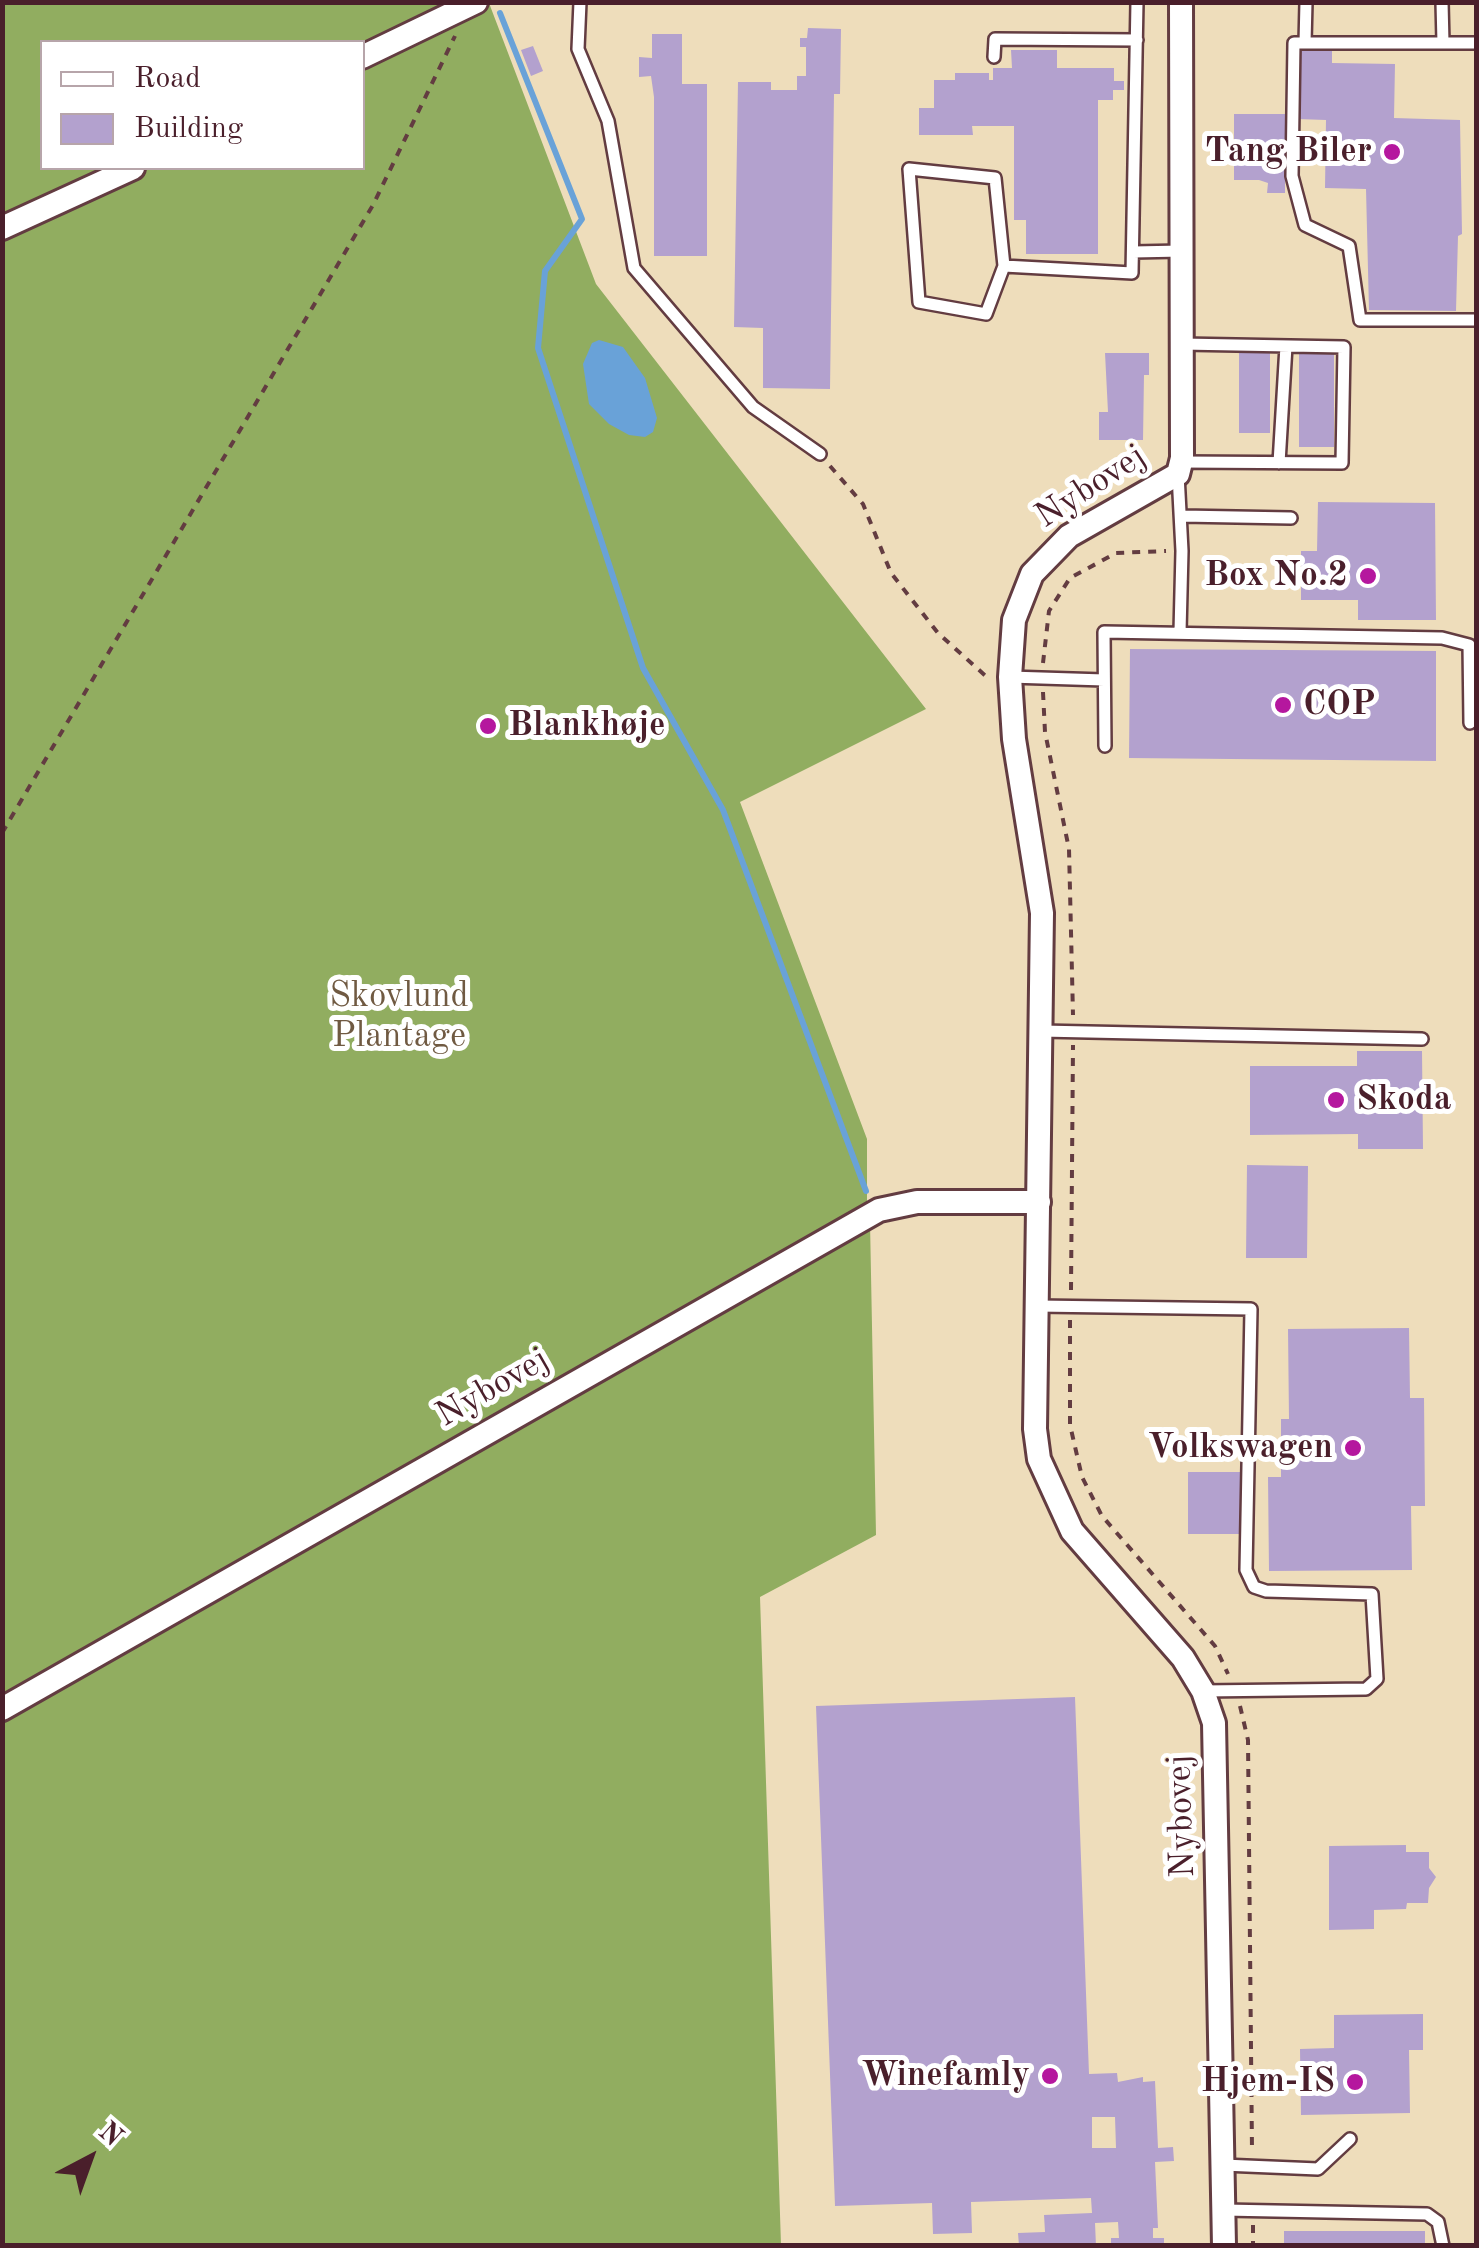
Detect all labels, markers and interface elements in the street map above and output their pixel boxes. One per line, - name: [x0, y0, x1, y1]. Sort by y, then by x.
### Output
- legend: [40, 40, 365, 170]
- text: Road: [134, 64, 201, 94]
- text: Building: [134, 114, 243, 144]
- place label: Tang Biler: [1205, 131, 1372, 173]
- marker: Tang Biler: [1381, 141, 1403, 163]
- street label: Nybovej: [1028, 436, 1154, 538]
- place label: Box No.2: [1204, 555, 1348, 597]
- marker: Box No.2: [1357, 565, 1379, 587]
- place label: COP: [1303, 684, 1376, 726]
- marker: COP: [1272, 694, 1294, 716]
- place label: Blankhøje: [508, 705, 665, 747]
- marker: Blankhøje: [477, 715, 499, 737]
- park label: Skovlund Plantage: [329, 976, 469, 1058]
- place label: Skoda: [1356, 1079, 1452, 1121]
- marker: Skoda: [1325, 1089, 1347, 1111]
- street label: Nybovej: [429, 1339, 557, 1437]
- place label: Volkswagen: [1147, 1427, 1333, 1469]
- marker: Volkswagen: [1342, 1437, 1364, 1459]
- street label: Nybovej: [1159, 1754, 1205, 1878]
- place label: Winefamly: [861, 2055, 1030, 2097]
- place label: Hjem-IS: [1200, 2061, 1335, 2103]
- marker: Winefamly: [1039, 2065, 1061, 2087]
- marker: Hjem-IS: [1344, 2071, 1366, 2093]
- north arrow: [40, 2108, 140, 2208]
- text: N: [92, 2118, 127, 2153]

